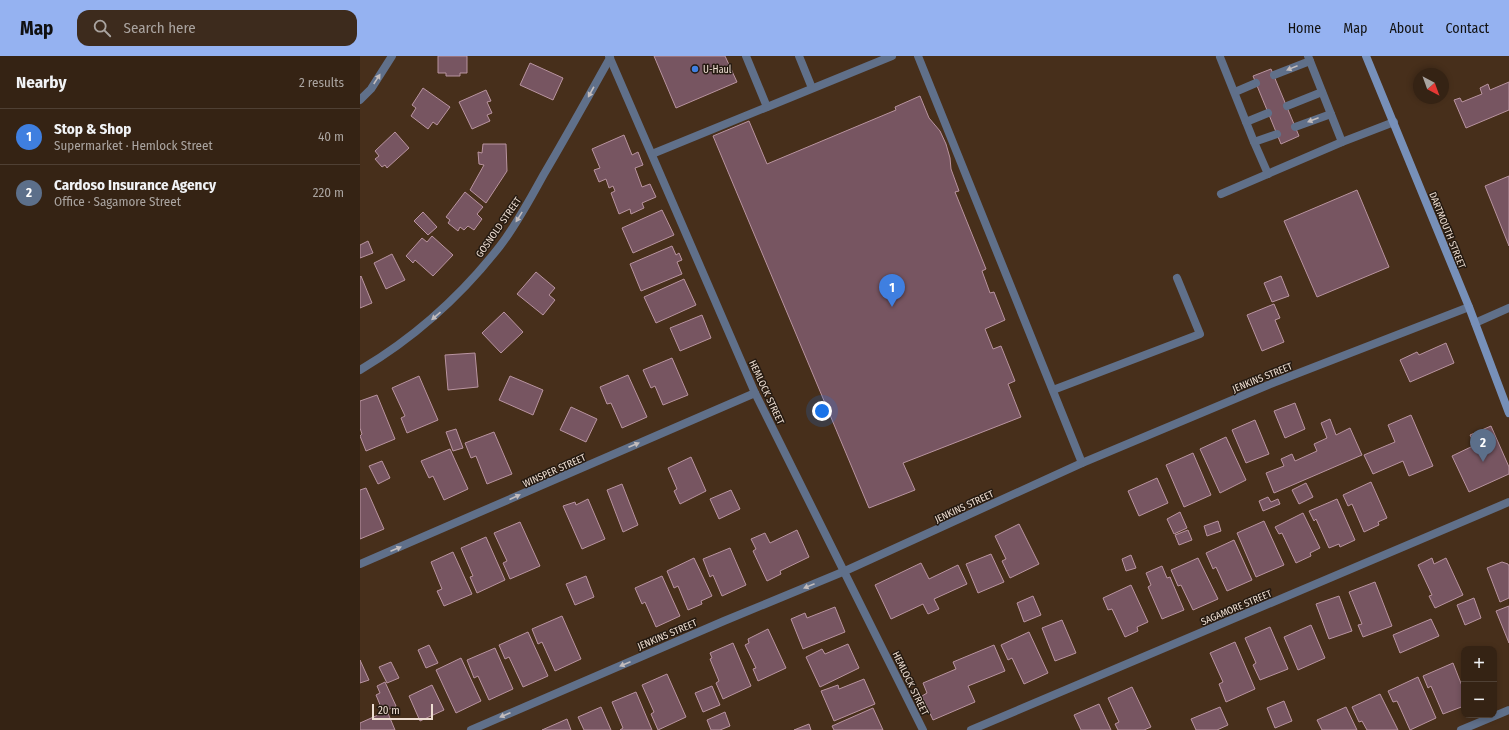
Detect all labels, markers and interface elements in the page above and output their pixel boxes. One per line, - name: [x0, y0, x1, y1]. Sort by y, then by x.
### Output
- search box: [77, 10, 357, 46]
- text: Map: [20, 17, 53, 40]
- icon: search: [91, 17, 113, 39]
- text: Search here: [123, 19, 196, 37]
- text: Home: [1288, 20, 1321, 37]
- text: Map: [1343, 20, 1367, 37]
- text: About: [1389, 20, 1424, 37]
- text: Contact: [1446, 20, 1489, 37]
- marker: U-Haul: [690, 64, 700, 74]
- place label: U-Haul: [703, 64, 732, 76]
- one-way arrow: [1285, 66, 1297, 72]
- north arrow: [1413, 68, 1449, 104]
- text: Nearby: [16, 72, 67, 93]
- one-way arrow: [373, 74, 381, 84]
- text: 2 results: [299, 75, 344, 90]
- one-way arrow: [588, 86, 594, 98]
- one-way arrow: [1307, 118, 1319, 124]
- text: Stop & Shop: [54, 120, 131, 138]
- text: 1: [26, 129, 32, 144]
- text: 40 m: [318, 129, 344, 144]
- text: Supermarket · Hemlock Street: [54, 138, 213, 153]
- text: Cardoso Insurance Agency: [54, 176, 216, 194]
- text: 2: [26, 185, 32, 200]
- text: 220 m: [313, 185, 344, 200]
- street label: DARTMOUTH STREET: [1426, 190, 1468, 271]
- text: Office · Sagamore Street: [54, 194, 181, 209]
- street label: GOSNOLD STREET: [474, 195, 524, 260]
- one-way arrow: [516, 211, 523, 223]
- pin: 1: [879, 274, 905, 307]
- one-way arrow: [430, 311, 441, 320]
- street label: HEMLOCK STREET: [746, 358, 786, 427]
- street label: JENKINS STREET: [1231, 360, 1294, 395]
- your location: [812, 401, 832, 421]
- pin: 2: [1470, 429, 1496, 462]
- one-way arrow: [629, 442, 641, 448]
- street label: WINSPER STREET: [521, 452, 588, 490]
- street label: JENKINS STREET: [933, 488, 996, 526]
- one-way arrow: [510, 494, 522, 500]
- one-way arrow: [390, 545, 402, 551]
- one-way arrow: [803, 583, 814, 589]
- street label: SAGAMORE STREET: [1199, 587, 1274, 628]
- street label: JENKINS STREET: [636, 617, 699, 653]
- map controls: [1461, 646, 1497, 718]
- button: +: [1461, 646, 1497, 682]
- street label: HEMLOCK STREET: [889, 649, 931, 718]
- one-way arrow: [618, 661, 630, 667]
- button: −: [1461, 682, 1497, 718]
- scale bar: [372, 702, 433, 721]
- text: 20 m: [378, 704, 400, 717]
- one-way arrow: [500, 712, 511, 718]

